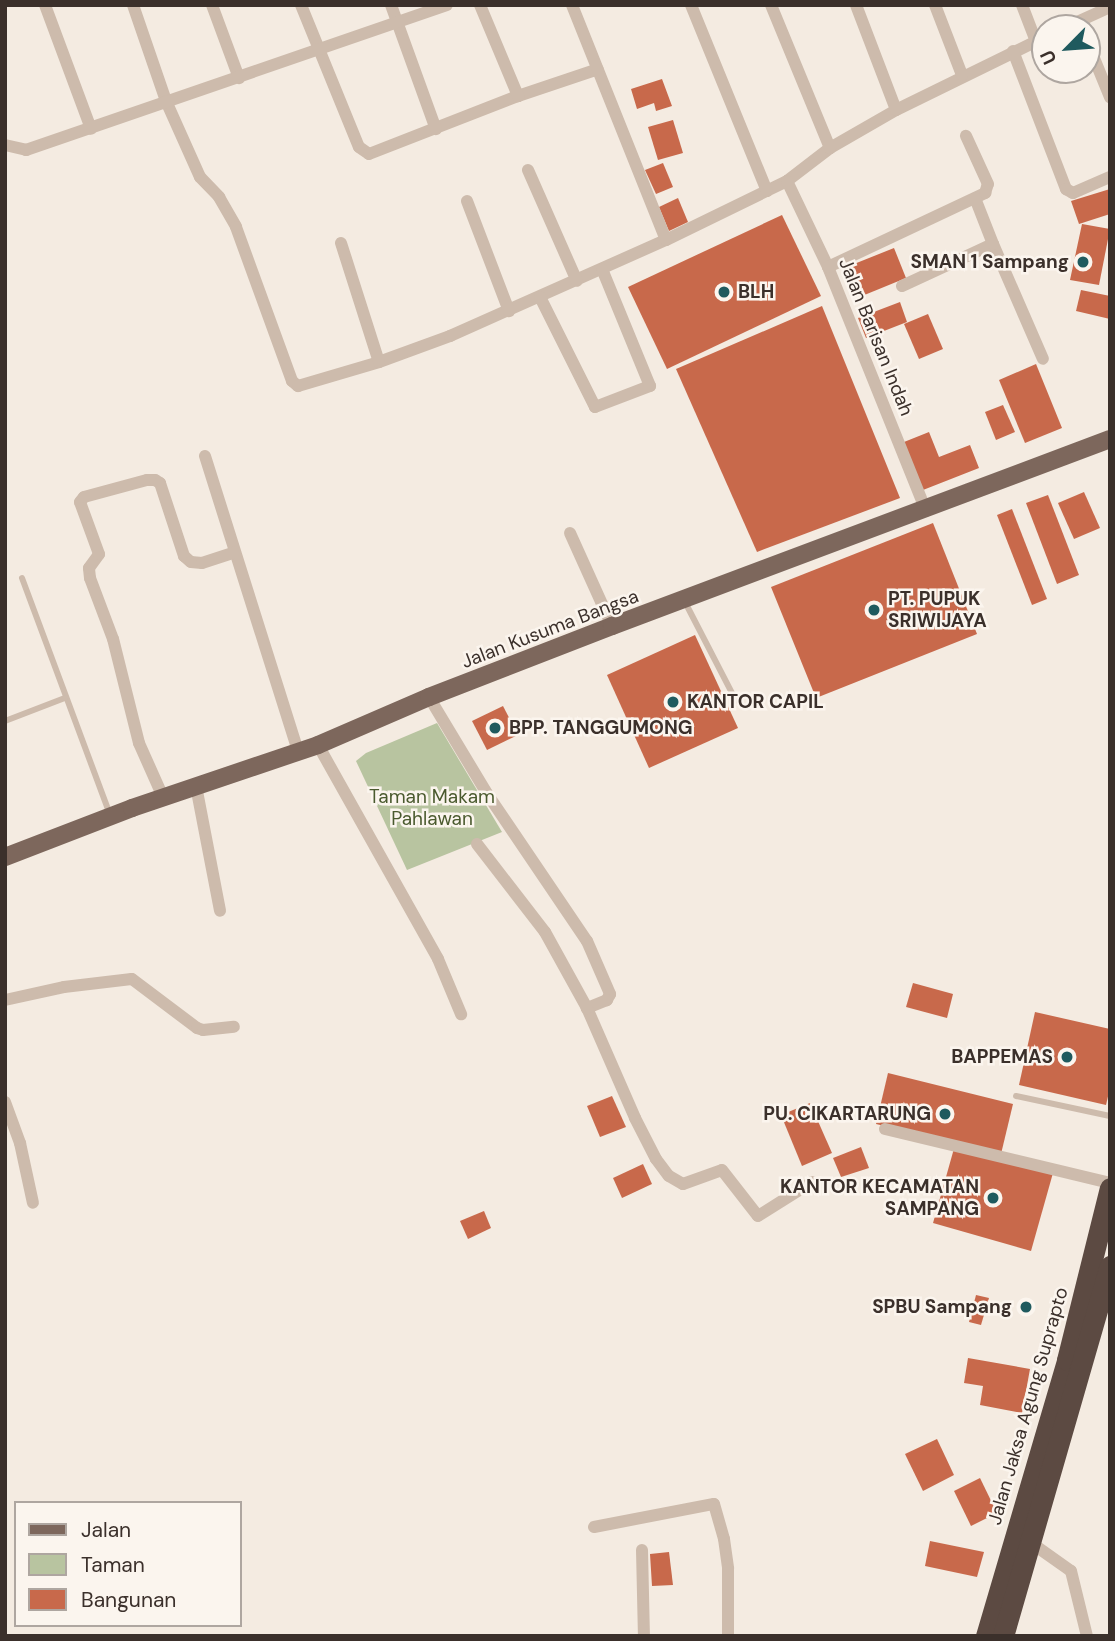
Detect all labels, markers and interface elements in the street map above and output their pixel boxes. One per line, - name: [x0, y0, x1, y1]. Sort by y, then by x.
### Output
- north arrow: [1031, 14, 1101, 84]
- text: U: [1034, 46, 1062, 68]
- place label: SMAN 1 Sampang: [910, 251, 1069, 273]
- marker: SMAN 1 Sampang: [1075, 254, 1091, 270]
- street label: Jalan Barisan Indah: [834, 255, 918, 419]
- place label: BLH: [738, 281, 774, 303]
- marker: BLH: [716, 284, 732, 300]
- street label: Jalan Kusuma Bangsa: [458, 585, 642, 673]
- place label: PT. PUPUK SRIWIJAYA: [888, 588, 987, 632]
- marker: PT. PUPUK SRIWIJAYA: [866, 602, 882, 618]
- place label: KANTOR CAPIL: [687, 691, 824, 713]
- marker: KANTOR CAPIL: [665, 694, 681, 710]
- place label: BPP. TANGGUMONG: [509, 717, 693, 739]
- marker: BPP. TANGGUMONG: [487, 720, 503, 736]
- park label: Taman Makam Pahlawan: [369, 786, 495, 830]
- place label: BAPPEMAS: [951, 1046, 1053, 1068]
- marker: BAPPEMAS: [1059, 1049, 1075, 1065]
- place label: PU. CIKARTARUNG: [763, 1103, 931, 1125]
- marker: PU. CIKARTARUNG: [937, 1106, 953, 1122]
- place label: KANTOR KECAMATAN SAMPANG: [780, 1176, 979, 1220]
- marker: KANTOR KECAMATAN SAMPANG: [985, 1190, 1001, 1206]
- street label: Jalan Jaksa Agung Suprapto: [983, 1285, 1073, 1527]
- place label: SPBU Sampang: [872, 1296, 1012, 1318]
- marker: SPBU Sampang: [1018, 1299, 1034, 1315]
- legend: [14, 1501, 242, 1627]
- text: Jalan: [81, 1516, 131, 1544]
- text: Taman: [81, 1551, 145, 1579]
- text: Bangunan: [81, 1586, 176, 1614]

